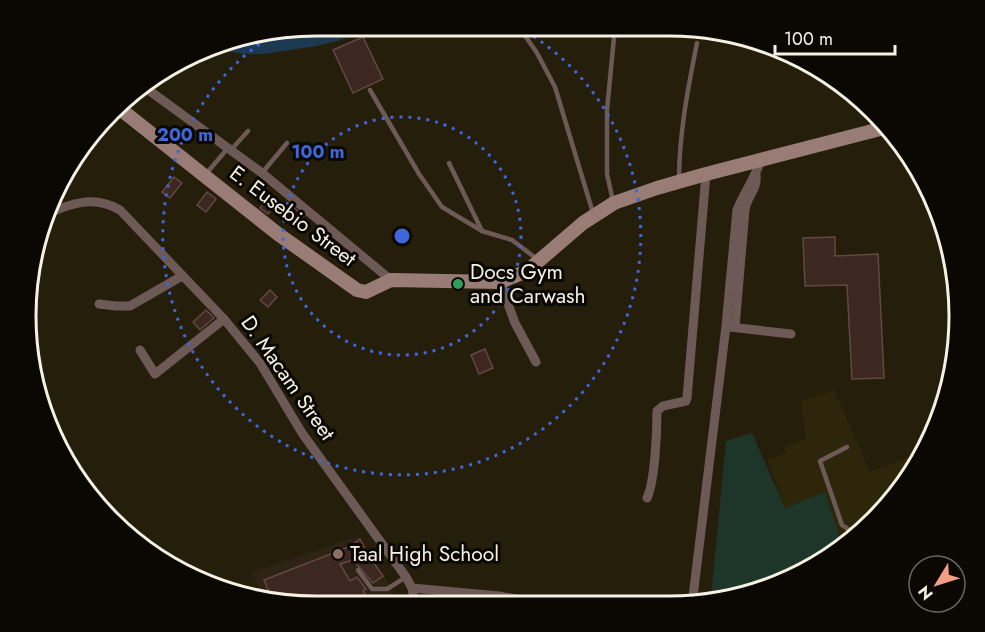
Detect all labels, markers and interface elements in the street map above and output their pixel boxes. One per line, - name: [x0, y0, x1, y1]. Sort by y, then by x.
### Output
- scale bar: [775, 18, 895, 56]
- text: 100 m: [784, 26, 833, 52]
- text: 200 m: [157, 122, 213, 148]
- text: 100 m: [291, 139, 345, 165]
- street label: E. Eusebio Street: [224, 158, 362, 274]
- centre of rings: [392, 226, 412, 246]
- place label: Docs Gym and Carwash: [470, 257, 586, 311]
- marker: Docs Gym and Carwash: [451, 277, 465, 291]
- street label: D. Macam Street: [234, 309, 342, 447]
- place label: Taal High School: [350, 539, 499, 569]
- marker: Taal High School: [331, 547, 345, 561]
- north arrow: [907, 554, 967, 614]
- text: N: [913, 581, 939, 605]

